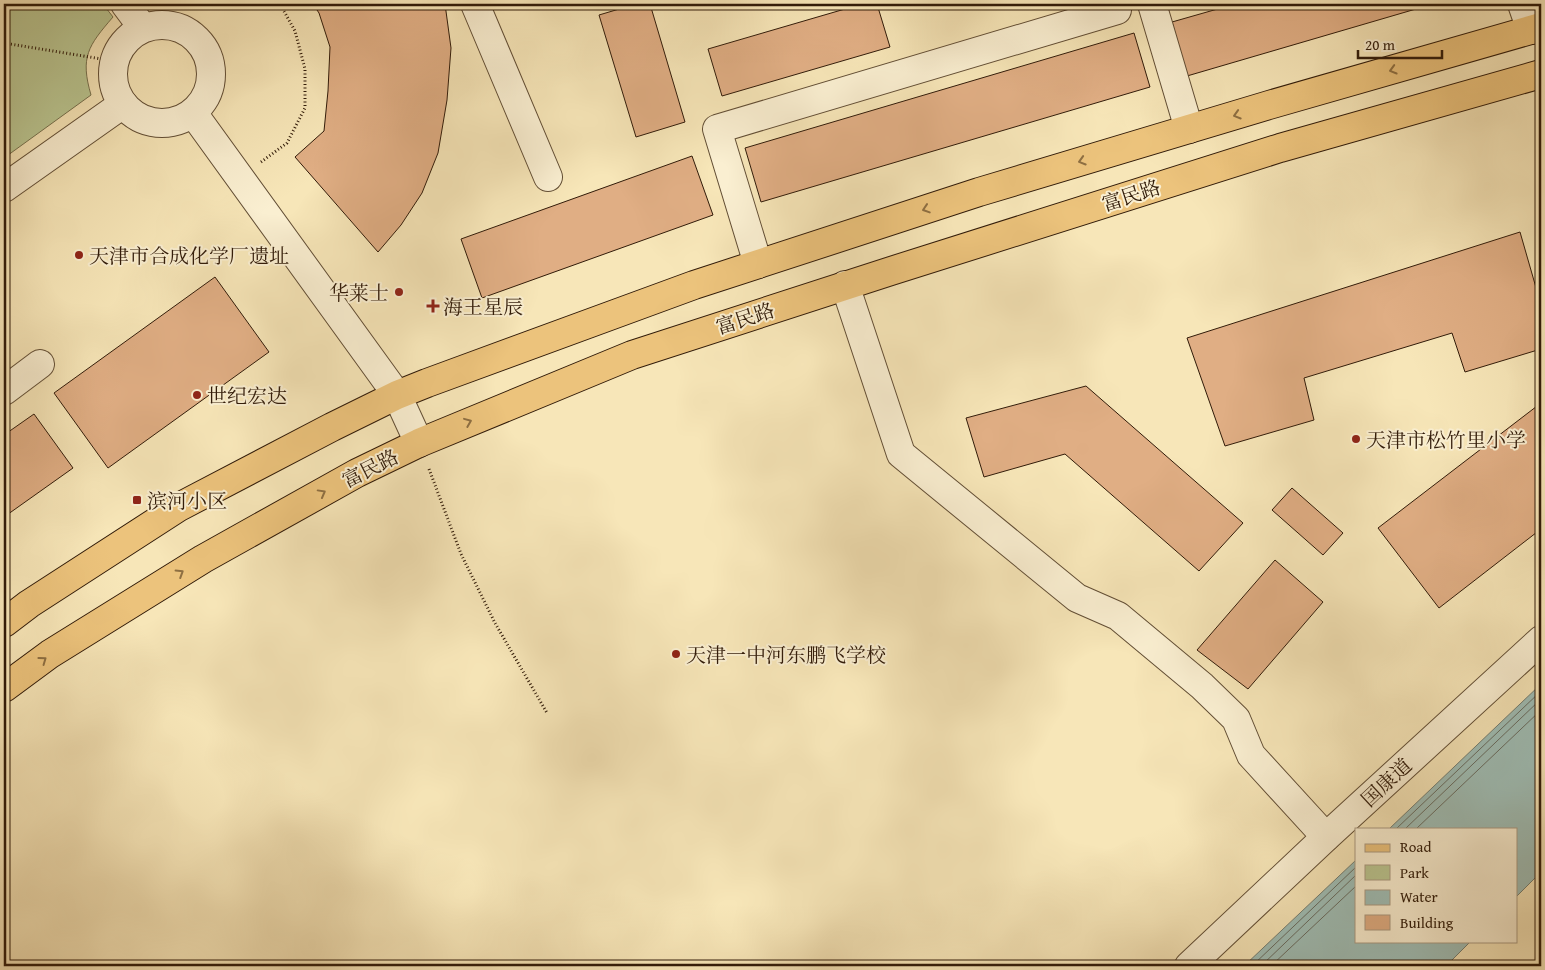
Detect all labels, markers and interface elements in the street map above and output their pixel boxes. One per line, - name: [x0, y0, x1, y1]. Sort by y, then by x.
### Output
- scale bar: [1358, 28, 1441, 60]
- text: 20 m: [1365, 34, 1396, 55]
- one-way arrow: [1390, 64, 1398, 74]
- one-way arrow: [1234, 109, 1242, 119]
- one-way arrow: [1078, 156, 1086, 166]
- street label: 富民路: [1098, 172, 1164, 218]
- one-way arrow: [923, 204, 931, 214]
- place label: 天津市合成化学厂遗址: [89, 241, 289, 270]
- marker: 天津市合成化学厂遗址: [73, 249, 85, 261]
- place label: 华莱士: [329, 278, 389, 307]
- marker: 华莱士: [393, 286, 405, 298]
- place label: 海王星辰: [443, 292, 523, 321]
- street label: 富民路: [712, 295, 778, 341]
- marker: 海王星辰: [427, 300, 439, 312]
- place label: 世纪宏达: [207, 381, 287, 410]
- marker: 世纪宏达: [191, 389, 203, 401]
- one-way arrow: [463, 418, 472, 429]
- place label: 天津市松竹里小学: [1366, 425, 1526, 454]
- marker: 天津市松竹里小学: [1350, 433, 1362, 445]
- street label: 富民路: [337, 441, 403, 495]
- place label: 滨河小区: [147, 486, 227, 515]
- one-way arrow: [316, 489, 325, 499]
- marker: 滨河小区: [131, 494, 143, 506]
- one-way arrow: [175, 569, 184, 579]
- place label: 天津一中河东鹏飞学校: [686, 640, 886, 669]
- marker: 天津一中河东鹏飞学校: [670, 648, 682, 660]
- one-way arrow: [37, 657, 46, 665]
- street label: 国康道: [1354, 751, 1418, 813]
- legend: [1355, 828, 1518, 942]
- text: Road: [1400, 836, 1431, 857]
- text: Park: [1400, 862, 1429, 883]
- text: Water: [1400, 886, 1438, 907]
- text: Building: [1400, 912, 1454, 933]

